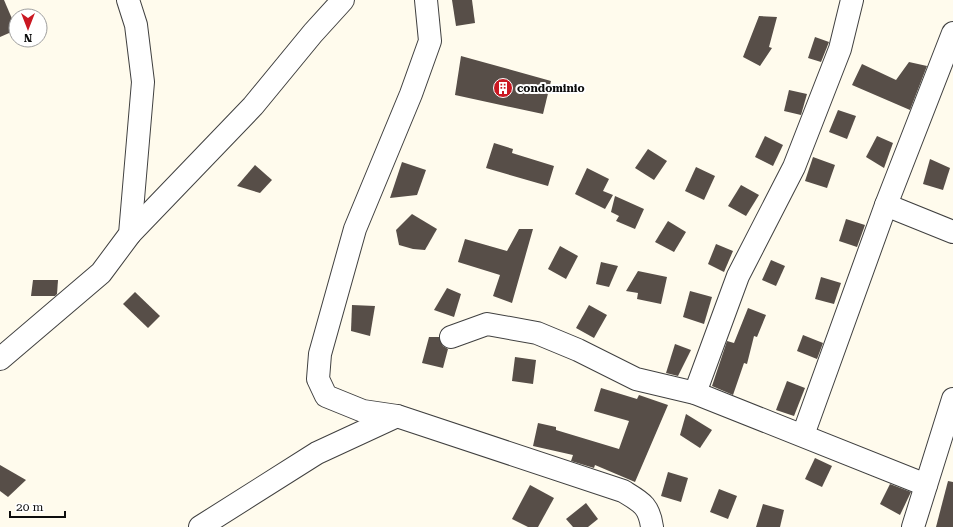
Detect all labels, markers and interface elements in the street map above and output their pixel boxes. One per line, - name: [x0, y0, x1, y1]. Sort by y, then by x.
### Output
- north arrow: [8, 8, 48, 48]
- text: N: [23, 31, 32, 44]
- building icon: condominio: [492, 77, 514, 99]
- place label: condominio: [517, 82, 585, 95]
- scale bar: [10, 493, 65, 519]
- text: 20 m: [16, 500, 43, 514]

